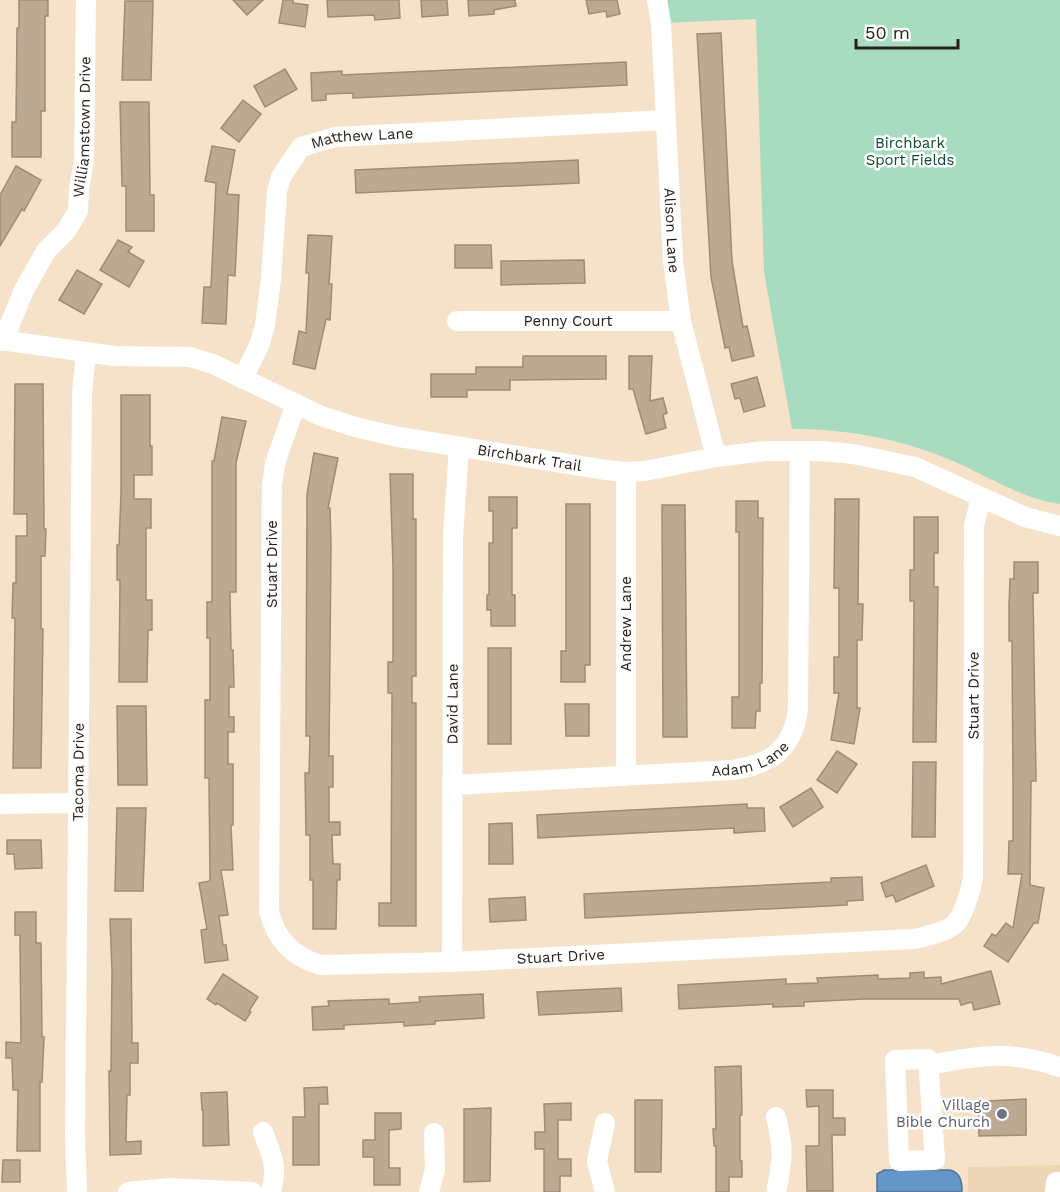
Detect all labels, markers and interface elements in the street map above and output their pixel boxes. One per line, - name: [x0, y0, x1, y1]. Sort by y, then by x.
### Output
- scale bar: [856, 12, 958, 50]
- text: 50 m: [865, 22, 910, 43]
- street label: Williamstown Drive: [70, 56, 94, 198]
- street label: Matthew Lane: [309, 124, 414, 153]
- park label: Birchbark Sport Fields: [866, 134, 954, 169]
- street label: Alison Lane: [660, 187, 684, 274]
- street label: Penny Court: [523, 312, 613, 330]
- street label: Birchbark Trail: [476, 441, 583, 475]
- street label: Stuart Drive: [263, 520, 281, 608]
- street label: Andrew Lane: [617, 576, 635, 672]
- street label: Stuart Drive: [964, 651, 983, 740]
- street label: David Lane: [444, 664, 462, 744]
- street label: Tacoma Drive: [69, 723, 88, 821]
- street label: Adam Lane: [711, 738, 793, 780]
- street label: Stuart Drive: [516, 945, 605, 968]
- place label: Village Bible Church: [896, 1096, 990, 1131]
- marker: Village Bible Church: [995, 1107, 1009, 1121]

